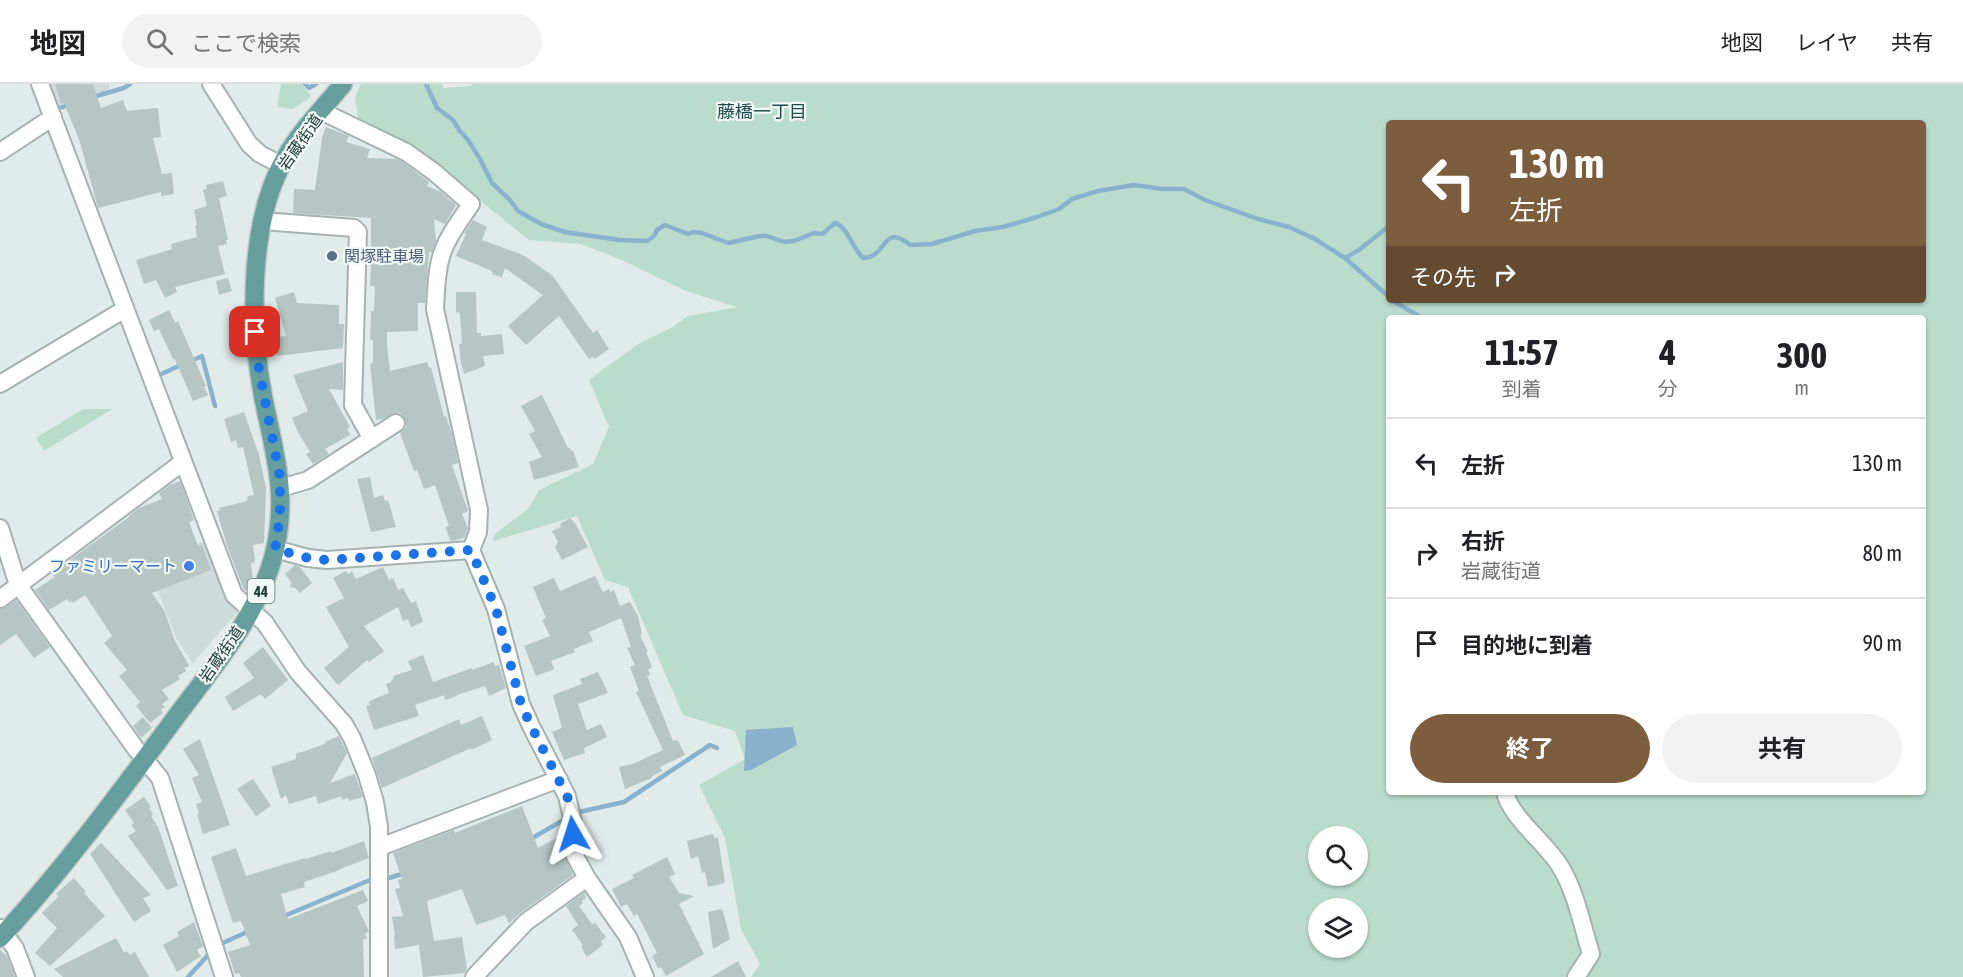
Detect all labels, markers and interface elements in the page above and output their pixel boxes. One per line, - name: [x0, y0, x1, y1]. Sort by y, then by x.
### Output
- search box: [122, 14, 542, 68]
- icon: search: [143, 25, 176, 58]
- text: 地図: [30, 27, 86, 59]
- text: ここで検索: [191, 30, 301, 56]
- text: 地図: [1721, 30, 1763, 54]
- text: レイヤ: [1796, 30, 1858, 54]
- text: 共有: [1891, 30, 1933, 54]
- district label: 藤橋一丁目: [717, 101, 807, 122]
- street label: 岩蔵街道: [274, 111, 326, 173]
- text: 130 m: [1509, 139, 1604, 187]
- icon: left: [1410, 144, 1488, 222]
- text: 左折: [1509, 195, 1563, 226]
- place label: 関塚駐車場: [344, 247, 424, 265]
- marker: 関塚駐車場: [325, 249, 339, 263]
- icon: right: [1488, 258, 1521, 291]
- text: その先: [1410, 264, 1476, 290]
- pin: [229, 306, 280, 357]
- icon: arrive: [238, 315, 271, 348]
- text: 11:57: [1485, 331, 1559, 373]
- text: 4: [1659, 331, 1676, 373]
- text: 300: [1776, 334, 1827, 376]
- text: m: [1795, 376, 1809, 399]
- text: 到着: [1502, 377, 1542, 400]
- text: 分: [1658, 377, 1678, 400]
- icon: left: [1410, 447, 1443, 480]
- text: 130 m: [1852, 450, 1902, 476]
- text: 左折: [1461, 452, 1505, 478]
- text: 右折: [1461, 528, 1505, 554]
- icon: right: [1410, 537, 1443, 570]
- text: 80 m: [1862, 540, 1902, 566]
- place label: ファミリーマート: [49, 557, 177, 575]
- marker: ファミリーマート: [182, 559, 196, 573]
- text: 岩蔵街道: [1461, 559, 1541, 582]
- road number: 44: [248, 579, 274, 603]
- street label: 岩蔵街道: [195, 623, 247, 685]
- icon: arrive: [1410, 627, 1443, 660]
- text: 90 m: [1862, 630, 1902, 656]
- text: 目的地に到着: [1461, 632, 1593, 658]
- button: 終了: [1410, 714, 1650, 783]
- button: 共有: [1662, 714, 1902, 783]
- position arrow: [541, 802, 605, 866]
- map controls: [1308, 826, 1368, 958]
- button: search: [1308, 826, 1368, 886]
- button: layers: [1308, 898, 1368, 958]

